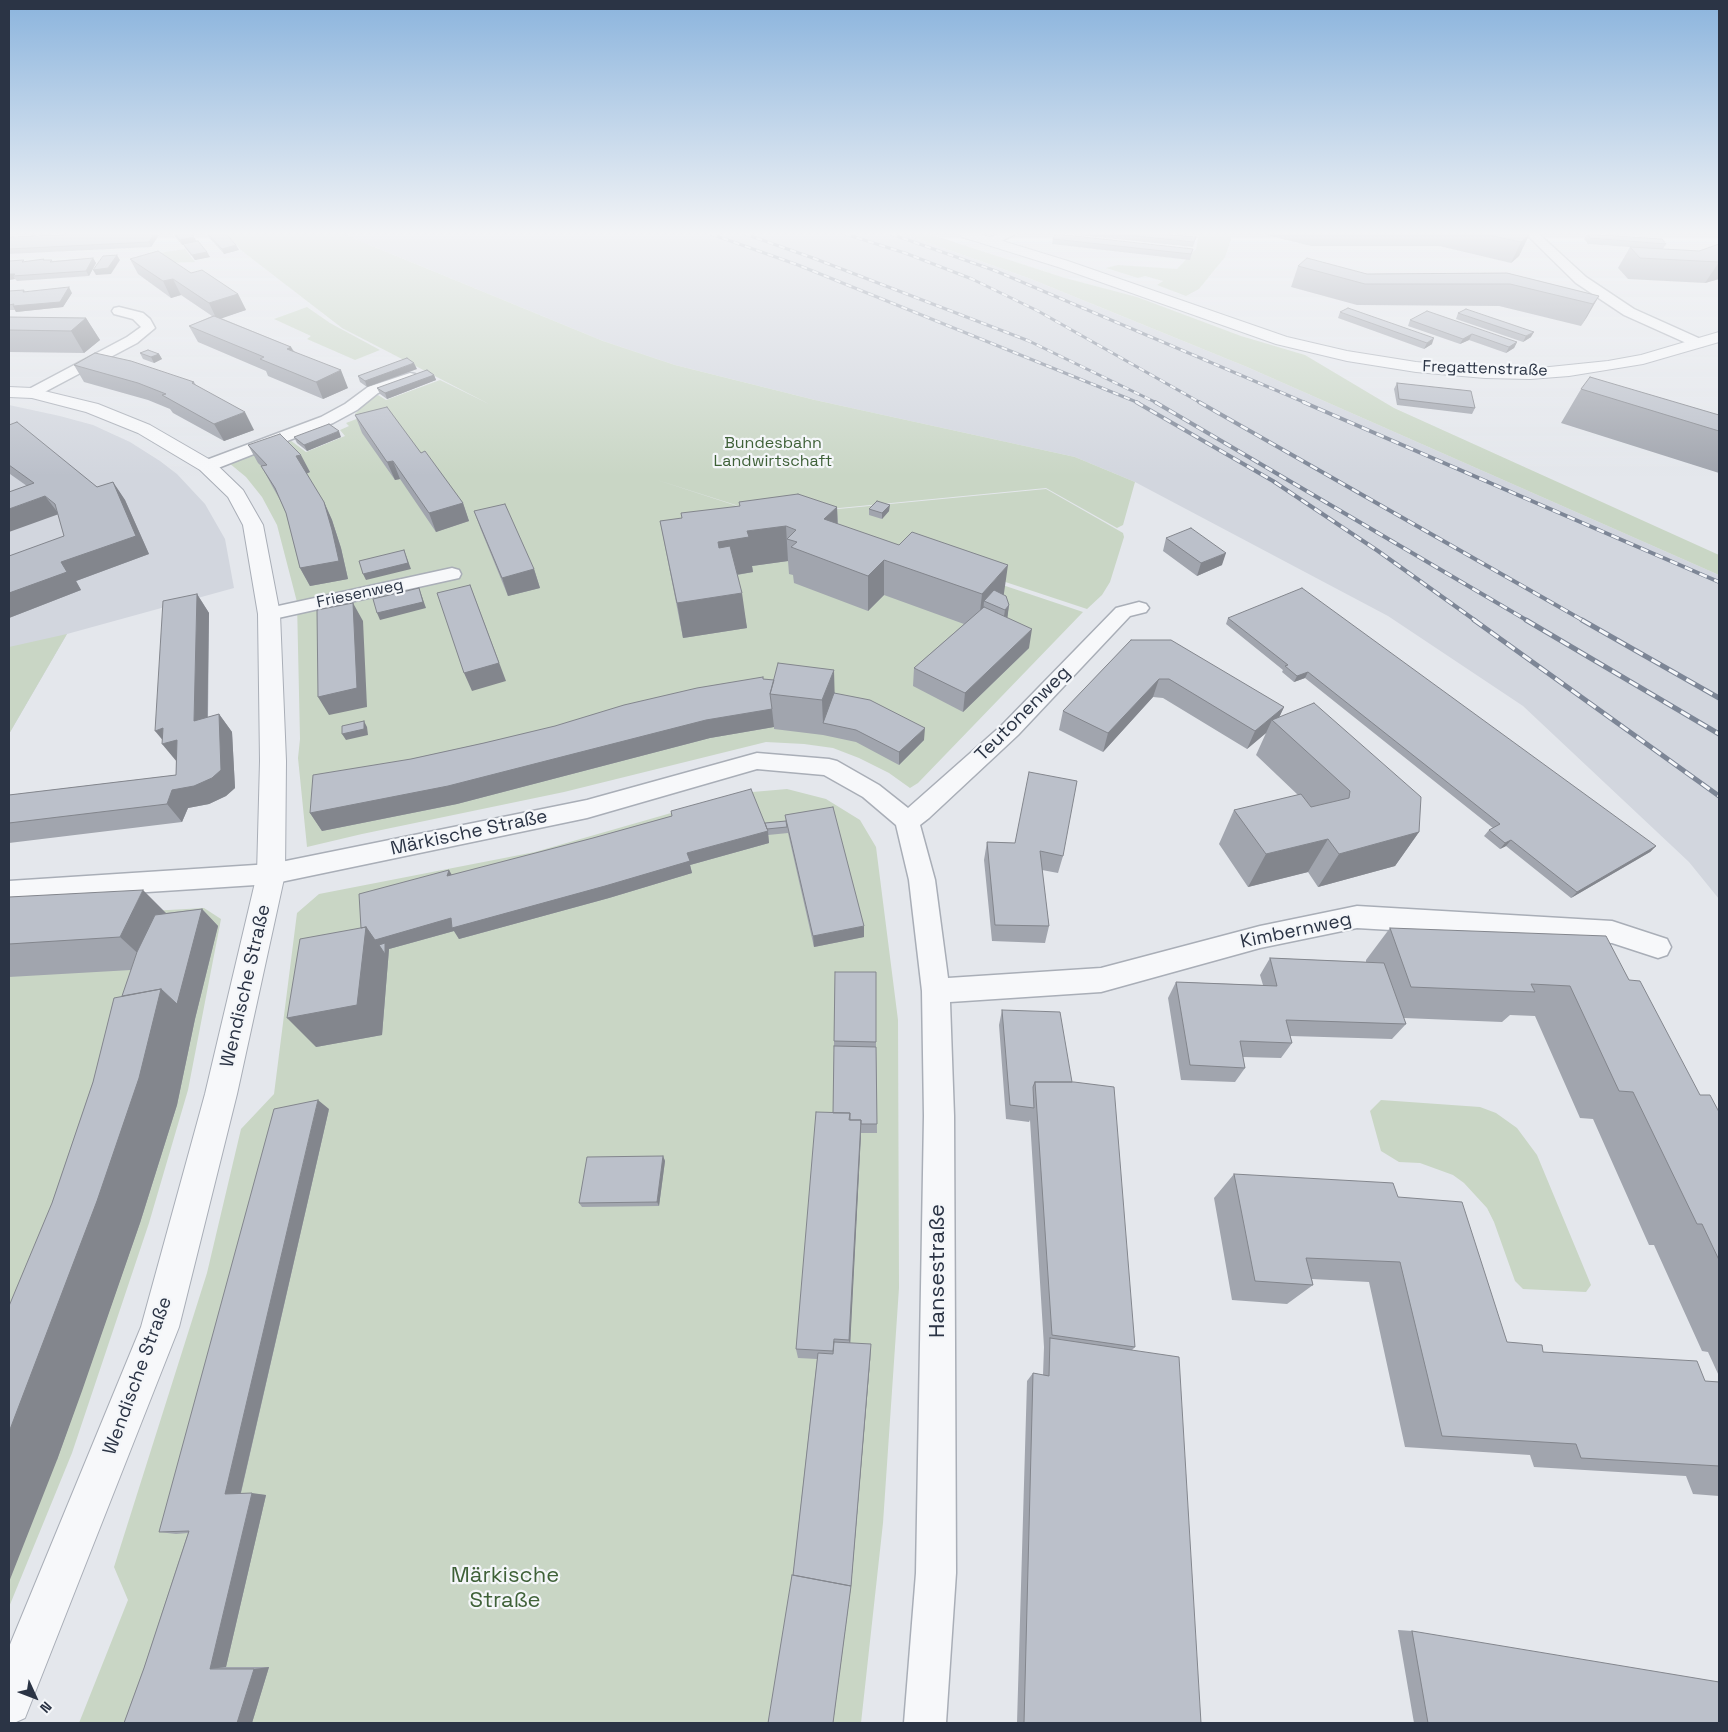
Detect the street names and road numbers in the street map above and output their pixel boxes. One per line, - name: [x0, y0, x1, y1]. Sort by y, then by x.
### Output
- street label: Fregattenstraße: [1422, 357, 1548, 381]
- street label: Friesenweg: [315, 575, 405, 613]
- street label: Teutonenweg: [971, 662, 1075, 766]
- street label: Märkische Straße: [388, 805, 550, 861]
- street label: Wendische Straße: [216, 902, 276, 1070]
- street label: Kimbernweg: [1238, 908, 1354, 954]
- street label: Hansestraße: [925, 1204, 951, 1338]
- street label: Wendische Straße: [99, 1294, 177, 1458]

